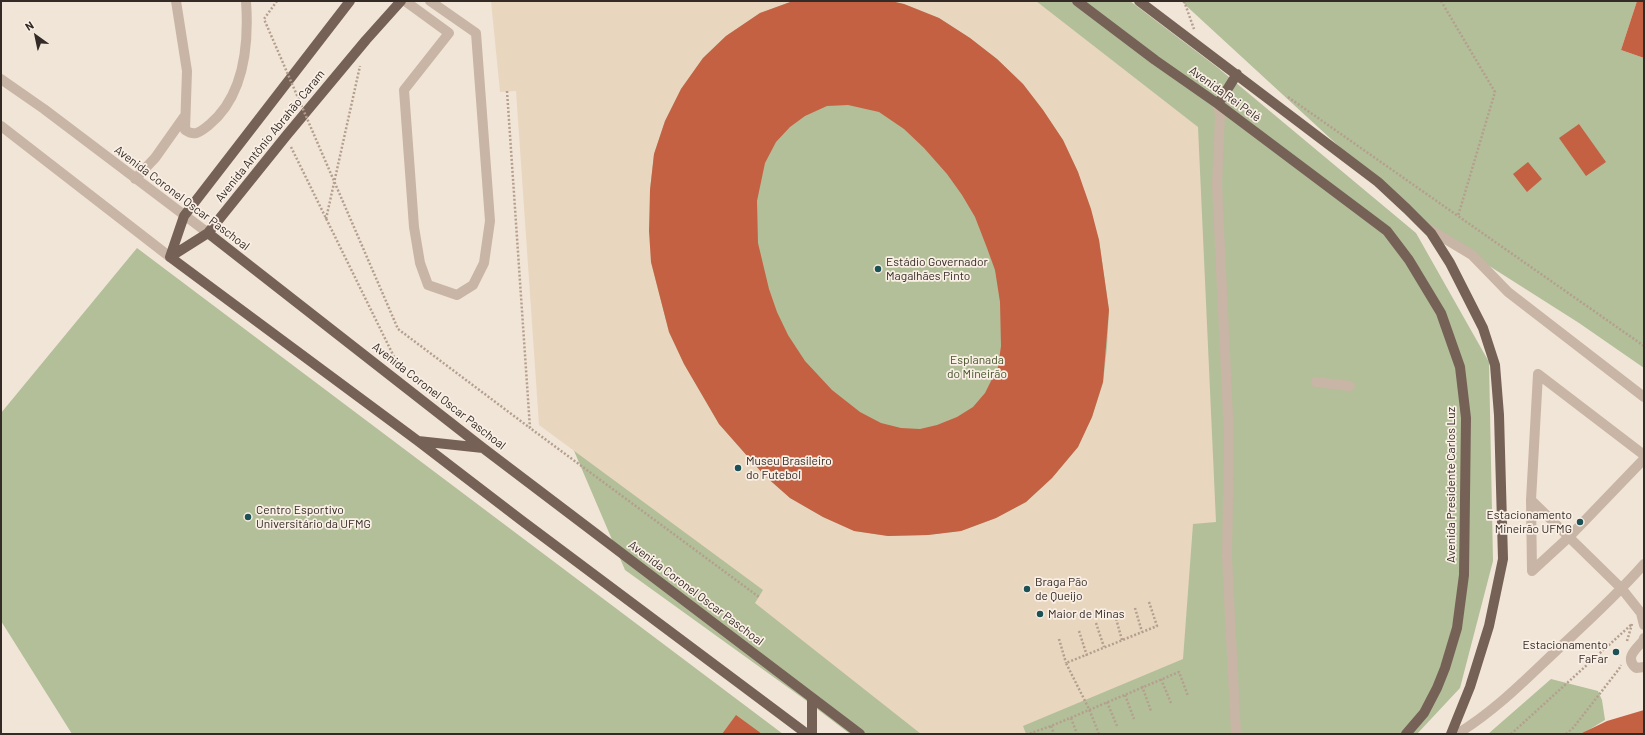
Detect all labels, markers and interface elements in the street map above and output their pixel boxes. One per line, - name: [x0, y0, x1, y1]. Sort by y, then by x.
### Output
- north arrow: [16, 16, 56, 56]
- text: N: [23, 18, 36, 33]
- street label: Avenida Rei Pelé: [1186, 63, 1264, 125]
- street label: Avenida Antônio Abrahão Caram: [212, 67, 328, 205]
- street label: Avenida Coronel Oscar Paschoal: [112, 142, 252, 254]
- place label: Estádio Governador Magalhães Pinto: [886, 255, 988, 283]
- marker: Estádio Governador Magalhães Pinto: [873, 264, 883, 274]
- street label: Avenida Coronel Oscar Paschoal: [369, 339, 509, 453]
- park label: Esplanada do Mineirão: [947, 353, 1007, 381]
- street label: Avenida Presidente Carlos Luz: [1444, 407, 1458, 563]
- place label: Museu Brasileiro do Futebol: [746, 454, 832, 482]
- marker: Museu Brasileiro do Futebol: [733, 463, 743, 473]
- place label: Centro Esportivo Universitário da UFMG: [256, 503, 371, 531]
- place label: Estacionamento Mineirão UFMG: [1487, 508, 1572, 536]
- marker: Centro Esportivo Universitário da UFMG: [243, 512, 253, 522]
- marker: Estacionamento Mineirão UFMG: [1575, 517, 1585, 527]
- street label: Avenida Coronel Oscar Paschoal: [626, 537, 766, 649]
- place label: Braga Pão de Queijo: [1035, 575, 1088, 603]
- marker: Braga Pão de Queijo: [1022, 584, 1032, 594]
- place label: Maior de Minas: [1048, 607, 1124, 621]
- marker: Maior de Minas: [1035, 609, 1045, 619]
- place label: Estacionamento FaFar: [1523, 638, 1608, 666]
- marker: Estacionamento FaFar: [1611, 647, 1621, 657]

